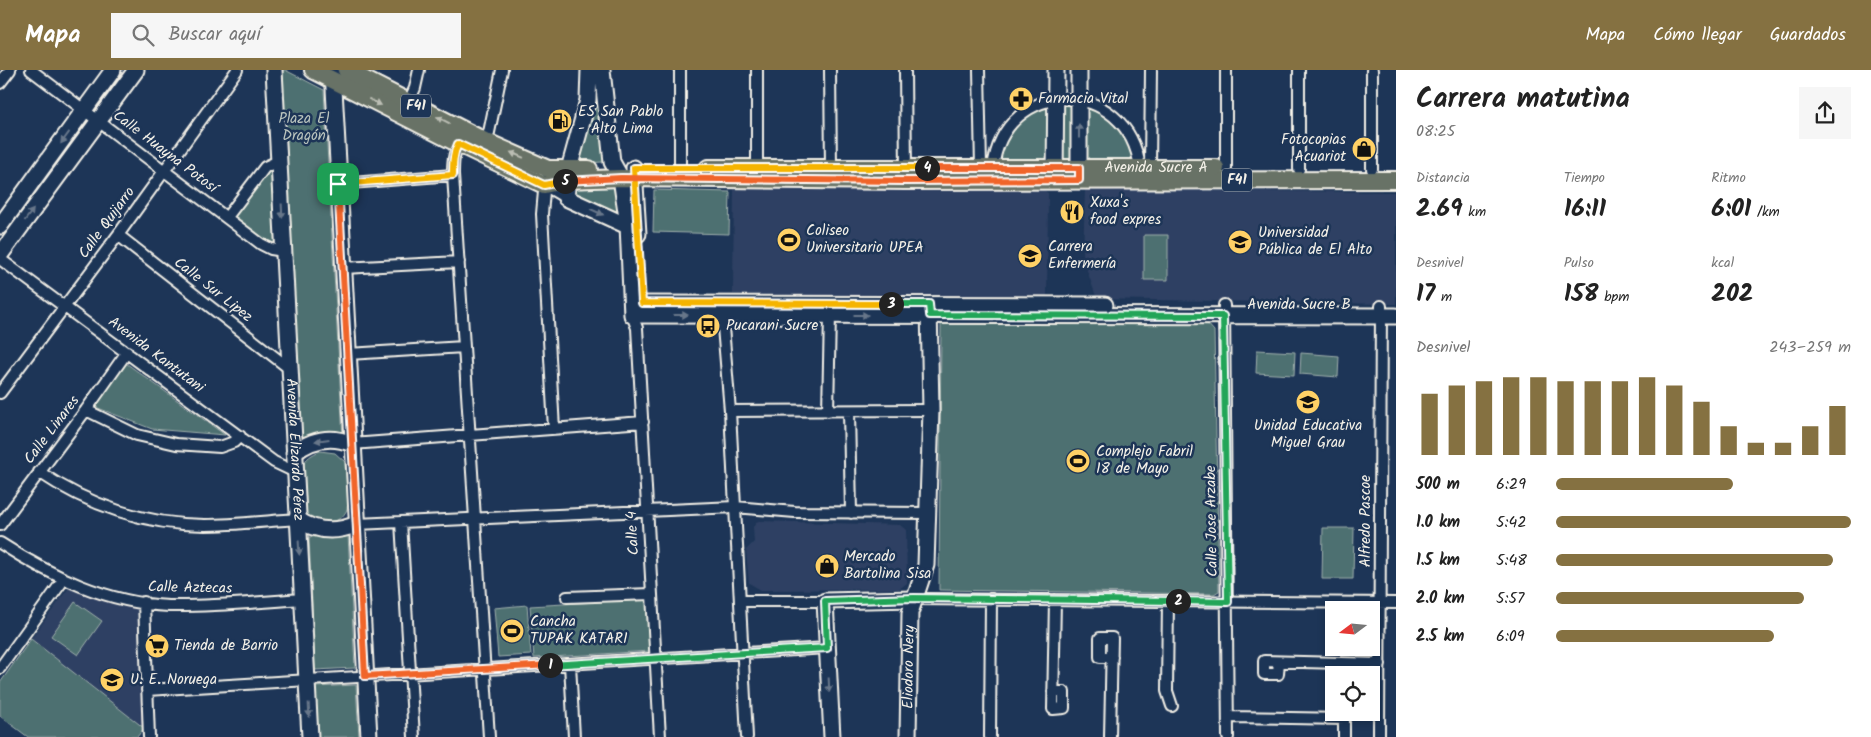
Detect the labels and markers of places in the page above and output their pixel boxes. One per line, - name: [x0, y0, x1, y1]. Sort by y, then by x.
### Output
- pharmacy icon: Farmacia Vital: [1008, 86, 1034, 112]
- place label: Farmacia Vital: [1038, 87, 1129, 111]
- place label: ES San Pablo - Alto Lima: [578, 100, 663, 141]
- fuel station icon: ES San Pablo - Alto Lima: [547, 108, 573, 134]
- place label: Fotocopias Acuariot: [1281, 128, 1347, 169]
- shop icon: Fotocopias Acuariot: [1351, 136, 1377, 162]
- pin: 4: [914, 156, 940, 180]
- pin: [317, 163, 359, 205]
- pin: 5: [552, 168, 578, 194]
- place label: Xuxa's food expres: [1090, 191, 1162, 232]
- restaurant icon: Xuxa's food expres: [1059, 199, 1085, 225]
- place label: Coliseo Universitario UPEA: [806, 219, 924, 260]
- place label: Universidad Pública de El Alto: [1258, 221, 1372, 262]
- sports icon: Coliseo Universitario UPEA: [776, 227, 802, 253]
- school or university icon: Universidad Pública de El Alto: [1227, 229, 1253, 255]
- place label: Carrera Enfermería: [1048, 235, 1116, 276]
- school or university icon: Carrera Enfermería: [1017, 243, 1043, 269]
- pin: 3: [878, 292, 904, 316]
- bus stop icon: Pucarani Sucre: [695, 313, 721, 339]
- place label: Pucarani Sucre: [726, 314, 818, 338]
- school or university icon: Unidad Educativa Miguel Grau: [1295, 389, 1321, 415]
- place label: Unidad Educativa Miguel Grau: [1254, 414, 1362, 455]
- place label: Complejo Fabril 18 de Mayo: [1096, 440, 1193, 481]
- sports icon: Complejo Fabril 18 de Mayo: [1065, 448, 1091, 474]
- place label: Mercado Bartolina Sisa: [844, 545, 931, 586]
- shop icon: Mercado Bartolina Sisa: [814, 553, 840, 579]
- pin: 2: [1166, 588, 1190, 614]
- place label: Cancha TUPAK KATARI: [530, 610, 628, 651]
- sports icon: Cancha TUPAK KATARI: [499, 618, 525, 644]
- supermarket icon: Tienda de Barrio: [144, 633, 170, 659]
- place label: Tienda de Barrio: [174, 634, 278, 658]
- pin: 1: [538, 652, 562, 678]
- school or university icon: U. E. Noruega: [99, 667, 125, 693]
- place label: U. E. Noruega: [130, 668, 217, 692]

